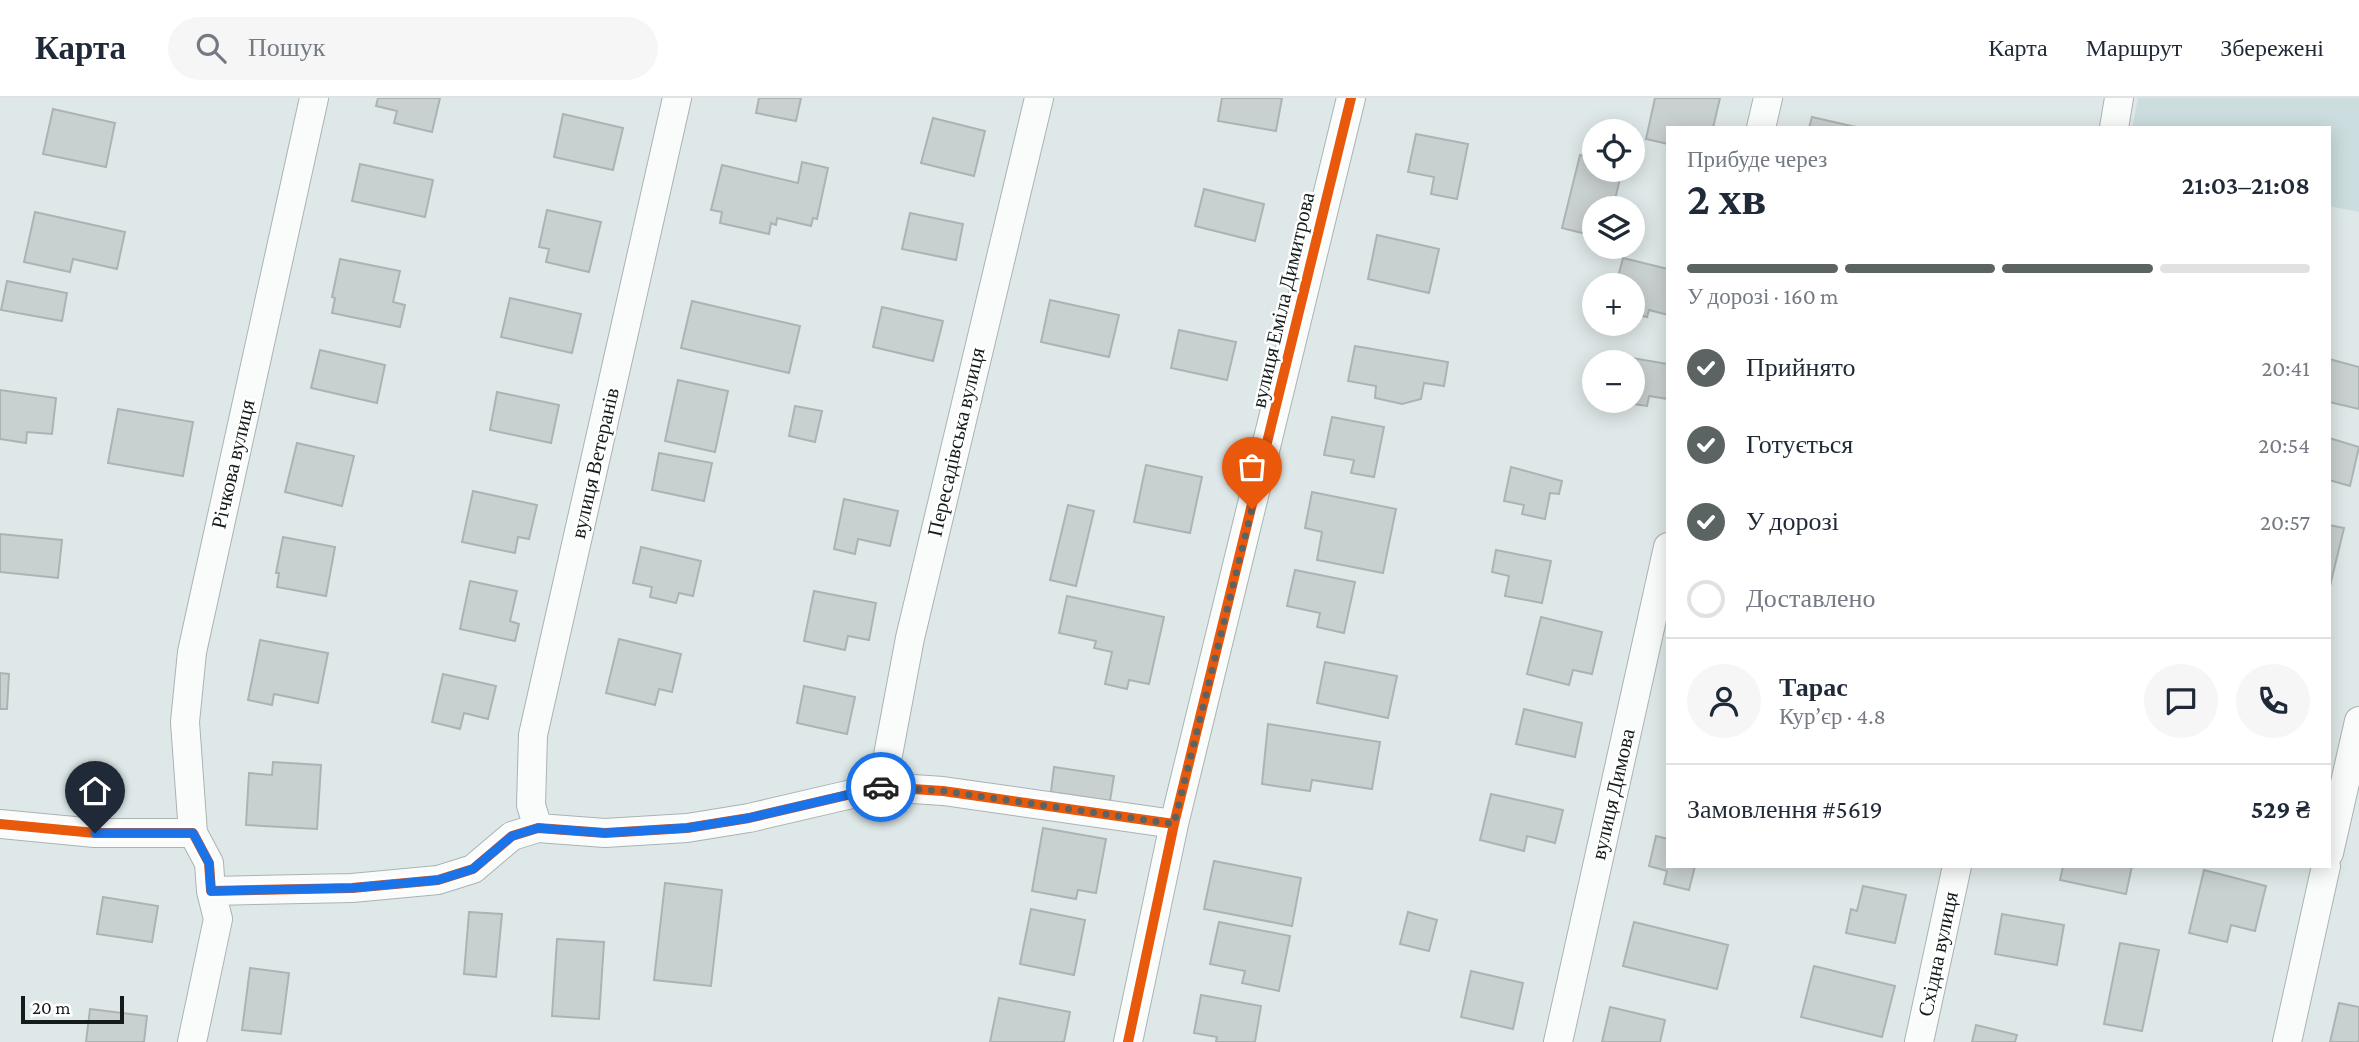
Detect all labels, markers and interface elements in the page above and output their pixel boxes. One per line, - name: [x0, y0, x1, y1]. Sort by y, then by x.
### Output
- search box: [168, 17, 658, 80]
- text: Карта: [35, 29, 126, 66]
- icon: search: [192, 29, 230, 67]
- text: Пошук: [248, 33, 325, 62]
- text: Карта: [1988, 34, 2048, 61]
- text: Маршрут: [2086, 34, 2182, 61]
- text: Збережені: [2220, 34, 2324, 61]
- map controls: [1582, 119, 1645, 413]
- button: locate: [1582, 119, 1645, 182]
- text: Прибуде через: [1687, 146, 1827, 172]
- text: 21:03–21:08: [2182, 171, 2310, 200]
- text: 2 хв: [1687, 173, 1766, 224]
- street label: вулиця Еміла Димитрова: [1247, 189, 1320, 410]
- button: layers: [1582, 196, 1645, 259]
- button: +: [1582, 273, 1645, 336]
- text: У дорозі · 160 m: [1687, 283, 1839, 309]
- street label: Пересадівська вулиця: [923, 345, 990, 539]
- icon: check: [1687, 349, 1725, 387]
- button: −: [1582, 350, 1645, 413]
- text: Прийнято: [1746, 353, 1856, 382]
- text: 20:41: [2261, 355, 2310, 381]
- street label: вулиця Ветеранів: [566, 385, 624, 541]
- street label: Річкова вулиця: [206, 397, 260, 531]
- icon: check: [1687, 426, 1725, 464]
- text: Готується: [1746, 430, 1853, 459]
- text: 20:54: [2258, 432, 2310, 458]
- pin: [1222, 437, 1282, 509]
- icon: bag: [1233, 448, 1271, 486]
- icon: check: [1687, 503, 1725, 541]
- text: У дорозі: [1746, 507, 1839, 536]
- text: 20:57: [2260, 509, 2310, 535]
- text: Доставлено: [1746, 584, 1876, 613]
- button: person: [1687, 664, 1761, 738]
- button: chat: [2144, 664, 2218, 738]
- button: phone: [2236, 664, 2310, 738]
- text: Тарас: [1779, 673, 1848, 702]
- text: Кур’єр · 4.8: [1779, 703, 1886, 729]
- street label: вулиця Димова: [1586, 726, 1640, 862]
- courier: [846, 752, 916, 822]
- pin: [65, 761, 125, 833]
- icon: car: [862, 768, 900, 806]
- icon: home: [76, 772, 114, 810]
- text: Замовлення #5619: [1687, 795, 1883, 824]
- text: 529 ₴: [2251, 795, 2310, 824]
- street label: Східна вулиця: [1913, 889, 1963, 1019]
- scale bar: [21, 993, 124, 1025]
- text: 20 m: [32, 997, 71, 1018]

